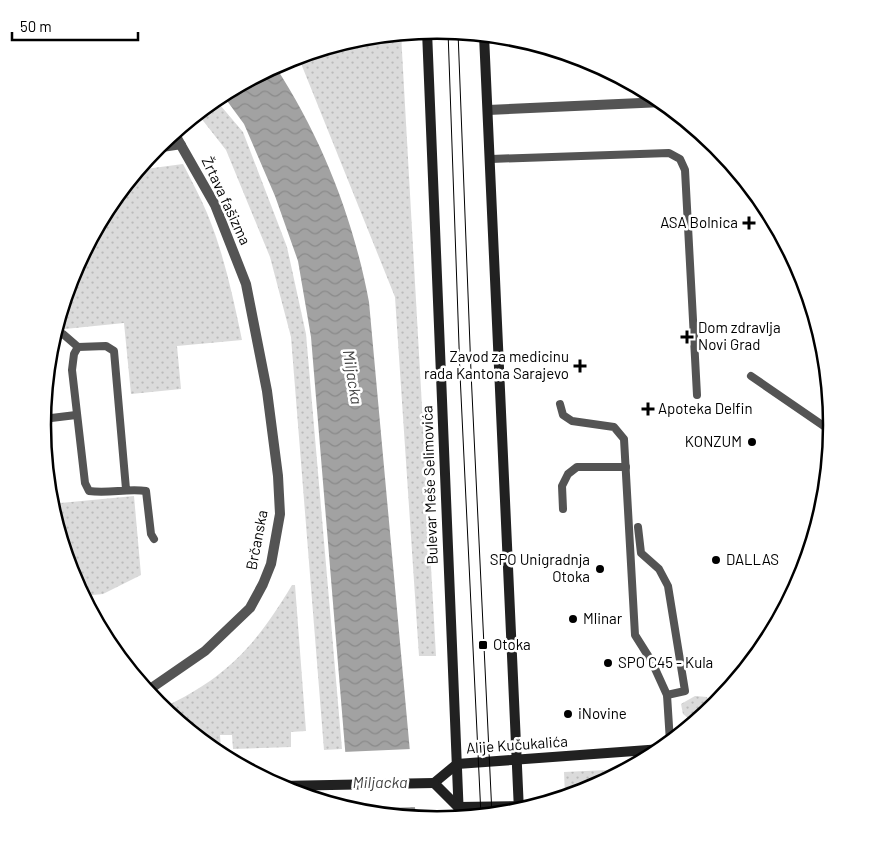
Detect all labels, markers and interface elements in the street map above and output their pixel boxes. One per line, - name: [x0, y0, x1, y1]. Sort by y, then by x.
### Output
- scale bar: [12, 10, 139, 42]
- text: 50 m: [20, 17, 52, 35]
- street label: Žrtava fašizma: [199, 154, 255, 247]
- place label: ASA Bolnica: [660, 213, 738, 231]
- marker: ASA Bolnica: [742, 216, 756, 230]
- place label: Dom zdravlja Novi Grad: [698, 318, 781, 353]
- marker: Dom zdravlja Novi Grad: [680, 330, 694, 344]
- place label: Zavod za medicinu rada Kantona Sarajevo: [424, 347, 569, 382]
- water label: Miljacka: [340, 348, 367, 406]
- marker: Zavod za medicinu rada Kantona Sarajevo: [573, 359, 587, 373]
- place label: Apoteka Delfin: [658, 399, 753, 417]
- marker: Apoteka Delfin: [642, 403, 654, 415]
- street label: Bulevar Meše Selimovića: [417, 405, 441, 565]
- place label: KONZUM: [685, 432, 742, 450]
- marker: KONZUM: [746, 436, 758, 448]
- street label: Brčanska: [241, 508, 271, 571]
- place label: SPO Unigradnja Otoka: [490, 550, 590, 585]
- place label: DALLAS: [726, 550, 779, 568]
- marker: DALLAS: [710, 554, 722, 566]
- marker: SPO Unigradnja Otoka: [594, 563, 606, 575]
- place label: Mlinar: [583, 609, 623, 627]
- marker: Mlinar: [567, 613, 579, 625]
- place label: Otoka: [493, 635, 531, 653]
- marker: Otoka: [477, 639, 489, 651]
- place label: SPO C45 - Kula: [618, 653, 713, 671]
- marker: SPO C45 - Kula: [602, 657, 614, 669]
- place label: iNovine: [578, 704, 627, 722]
- marker: iNovine: [562, 708, 574, 720]
- street label: Alije Kučukalića: [465, 731, 568, 757]
- water label: Miljacka: [353, 772, 408, 791]

